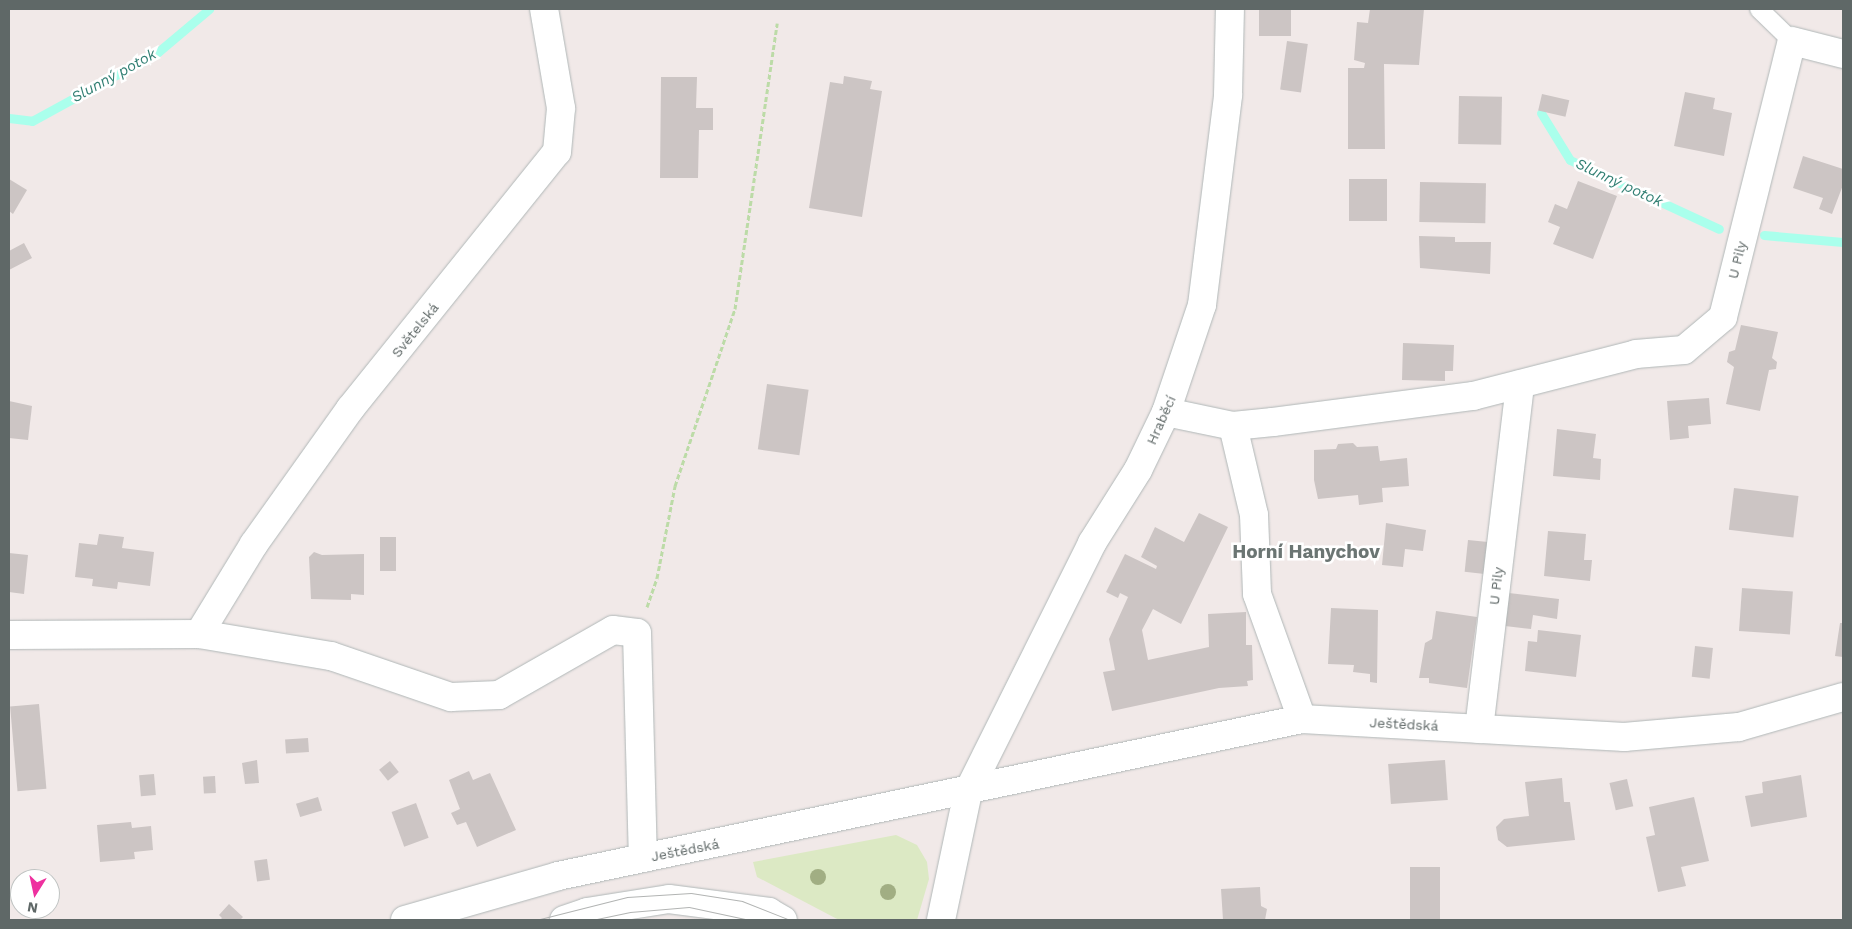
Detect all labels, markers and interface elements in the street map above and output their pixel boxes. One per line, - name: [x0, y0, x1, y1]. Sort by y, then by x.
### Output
- water label: Slunný potok: [68, 45, 160, 107]
- water label: Slunný potok: [1572, 155, 1666, 211]
- street label: U Pily: [1724, 239, 1750, 281]
- street label: Světelská: [388, 299, 442, 361]
- street label: Hraběcí: [1143, 393, 1179, 447]
- district label: Horní Hanychov: [1232, 541, 1380, 563]
- street label: U Pily: [1485, 566, 1507, 606]
- street label: Ještědská: [1369, 714, 1439, 734]
- street label: Ještědská: [649, 835, 721, 865]
- north arrow: [10, 869, 60, 919]
- text: N: [26, 899, 39, 917]

